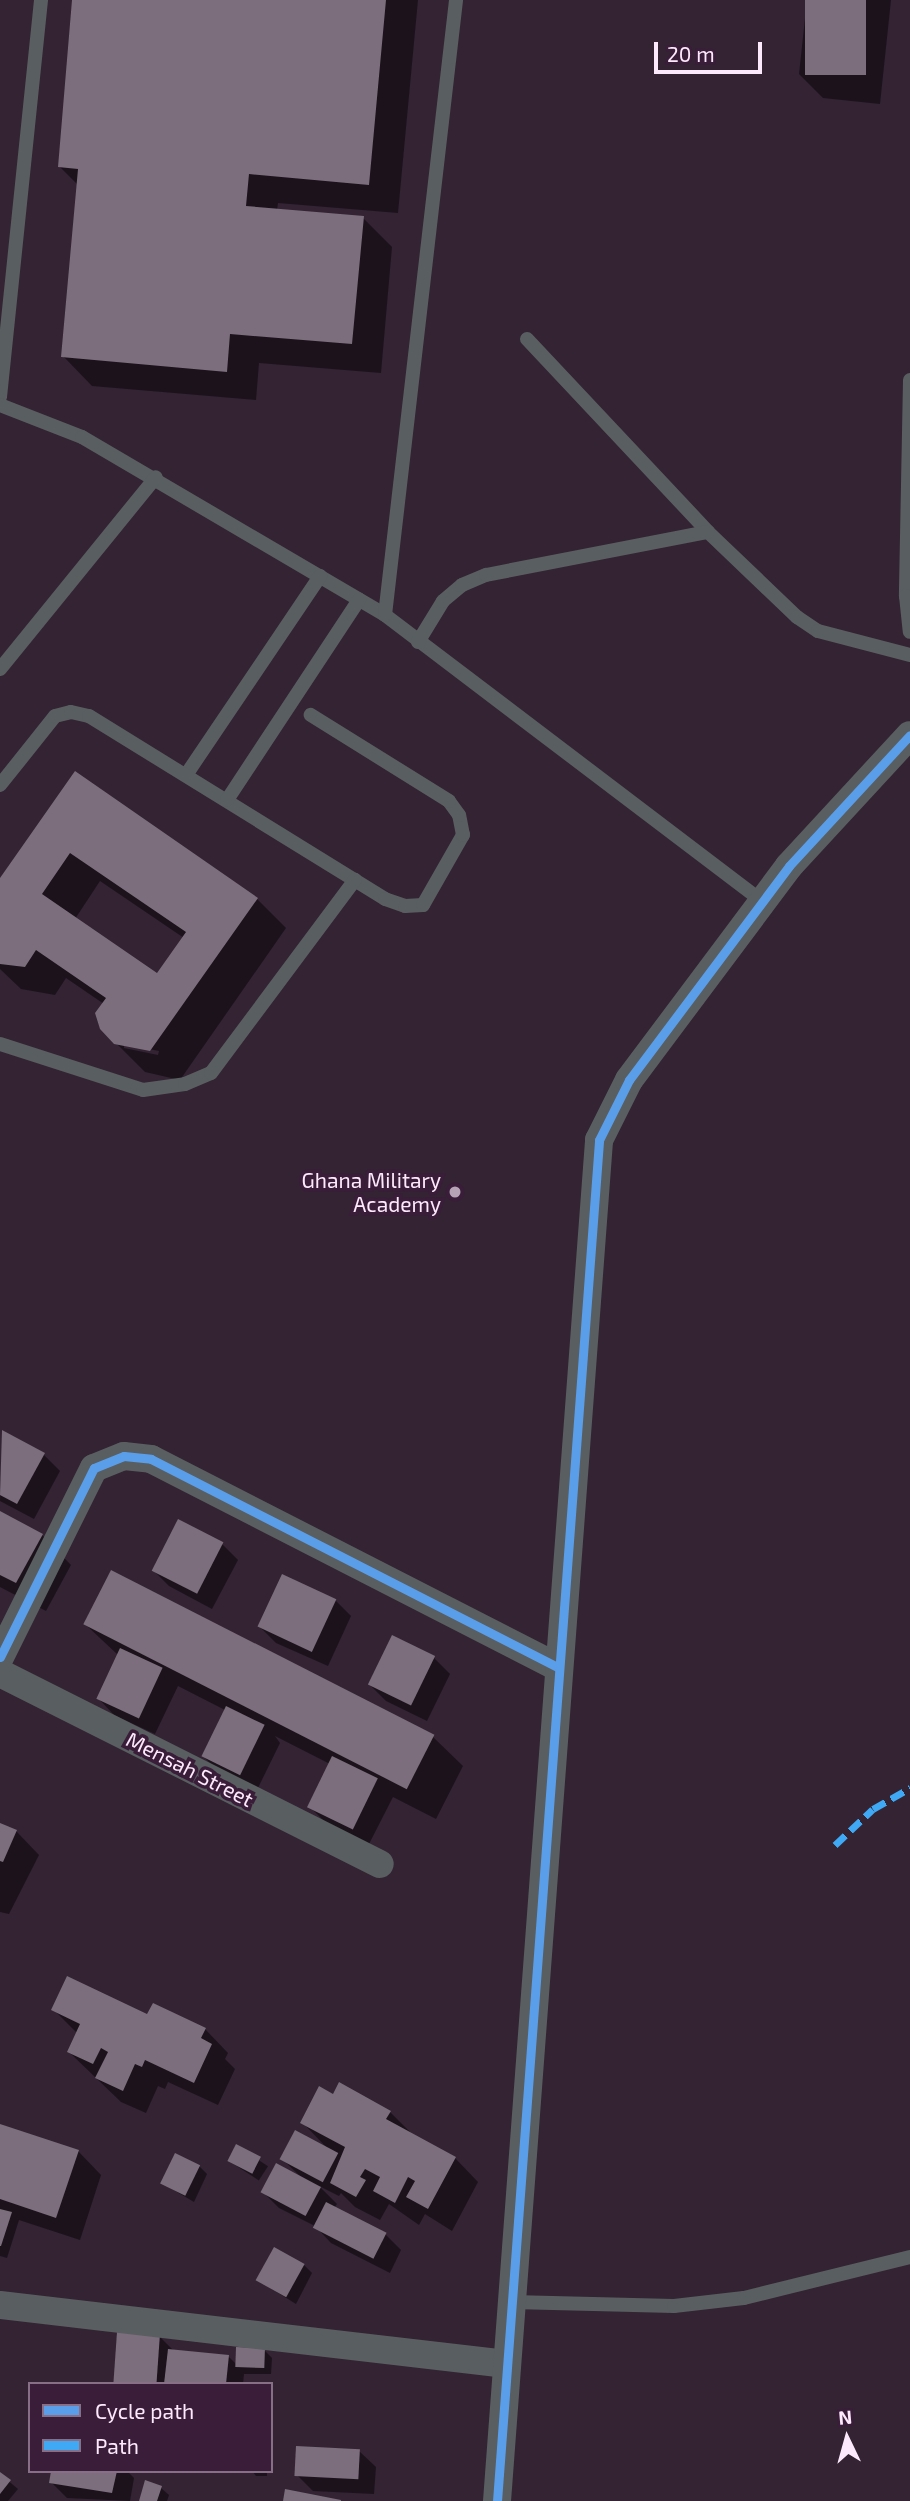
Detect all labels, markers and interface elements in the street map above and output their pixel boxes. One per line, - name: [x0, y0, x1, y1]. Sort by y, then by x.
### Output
- scale bar: [658, 28, 766, 72]
- text: 20 m: [667, 41, 715, 66]
- place label: Ghana Military Academy: [302, 1167, 441, 1217]
- marker: Ghana Military Academy: [447, 1184, 463, 1200]
- street label: Mensah Street: [122, 1726, 258, 1812]
- legend: [28, 2382, 273, 2473]
- text: Cycle path: [95, 2398, 194, 2423]
- north arrow: [812, 2403, 882, 2473]
- text: N: [837, 2405, 853, 2429]
- text: Path: [95, 2433, 139, 2458]

